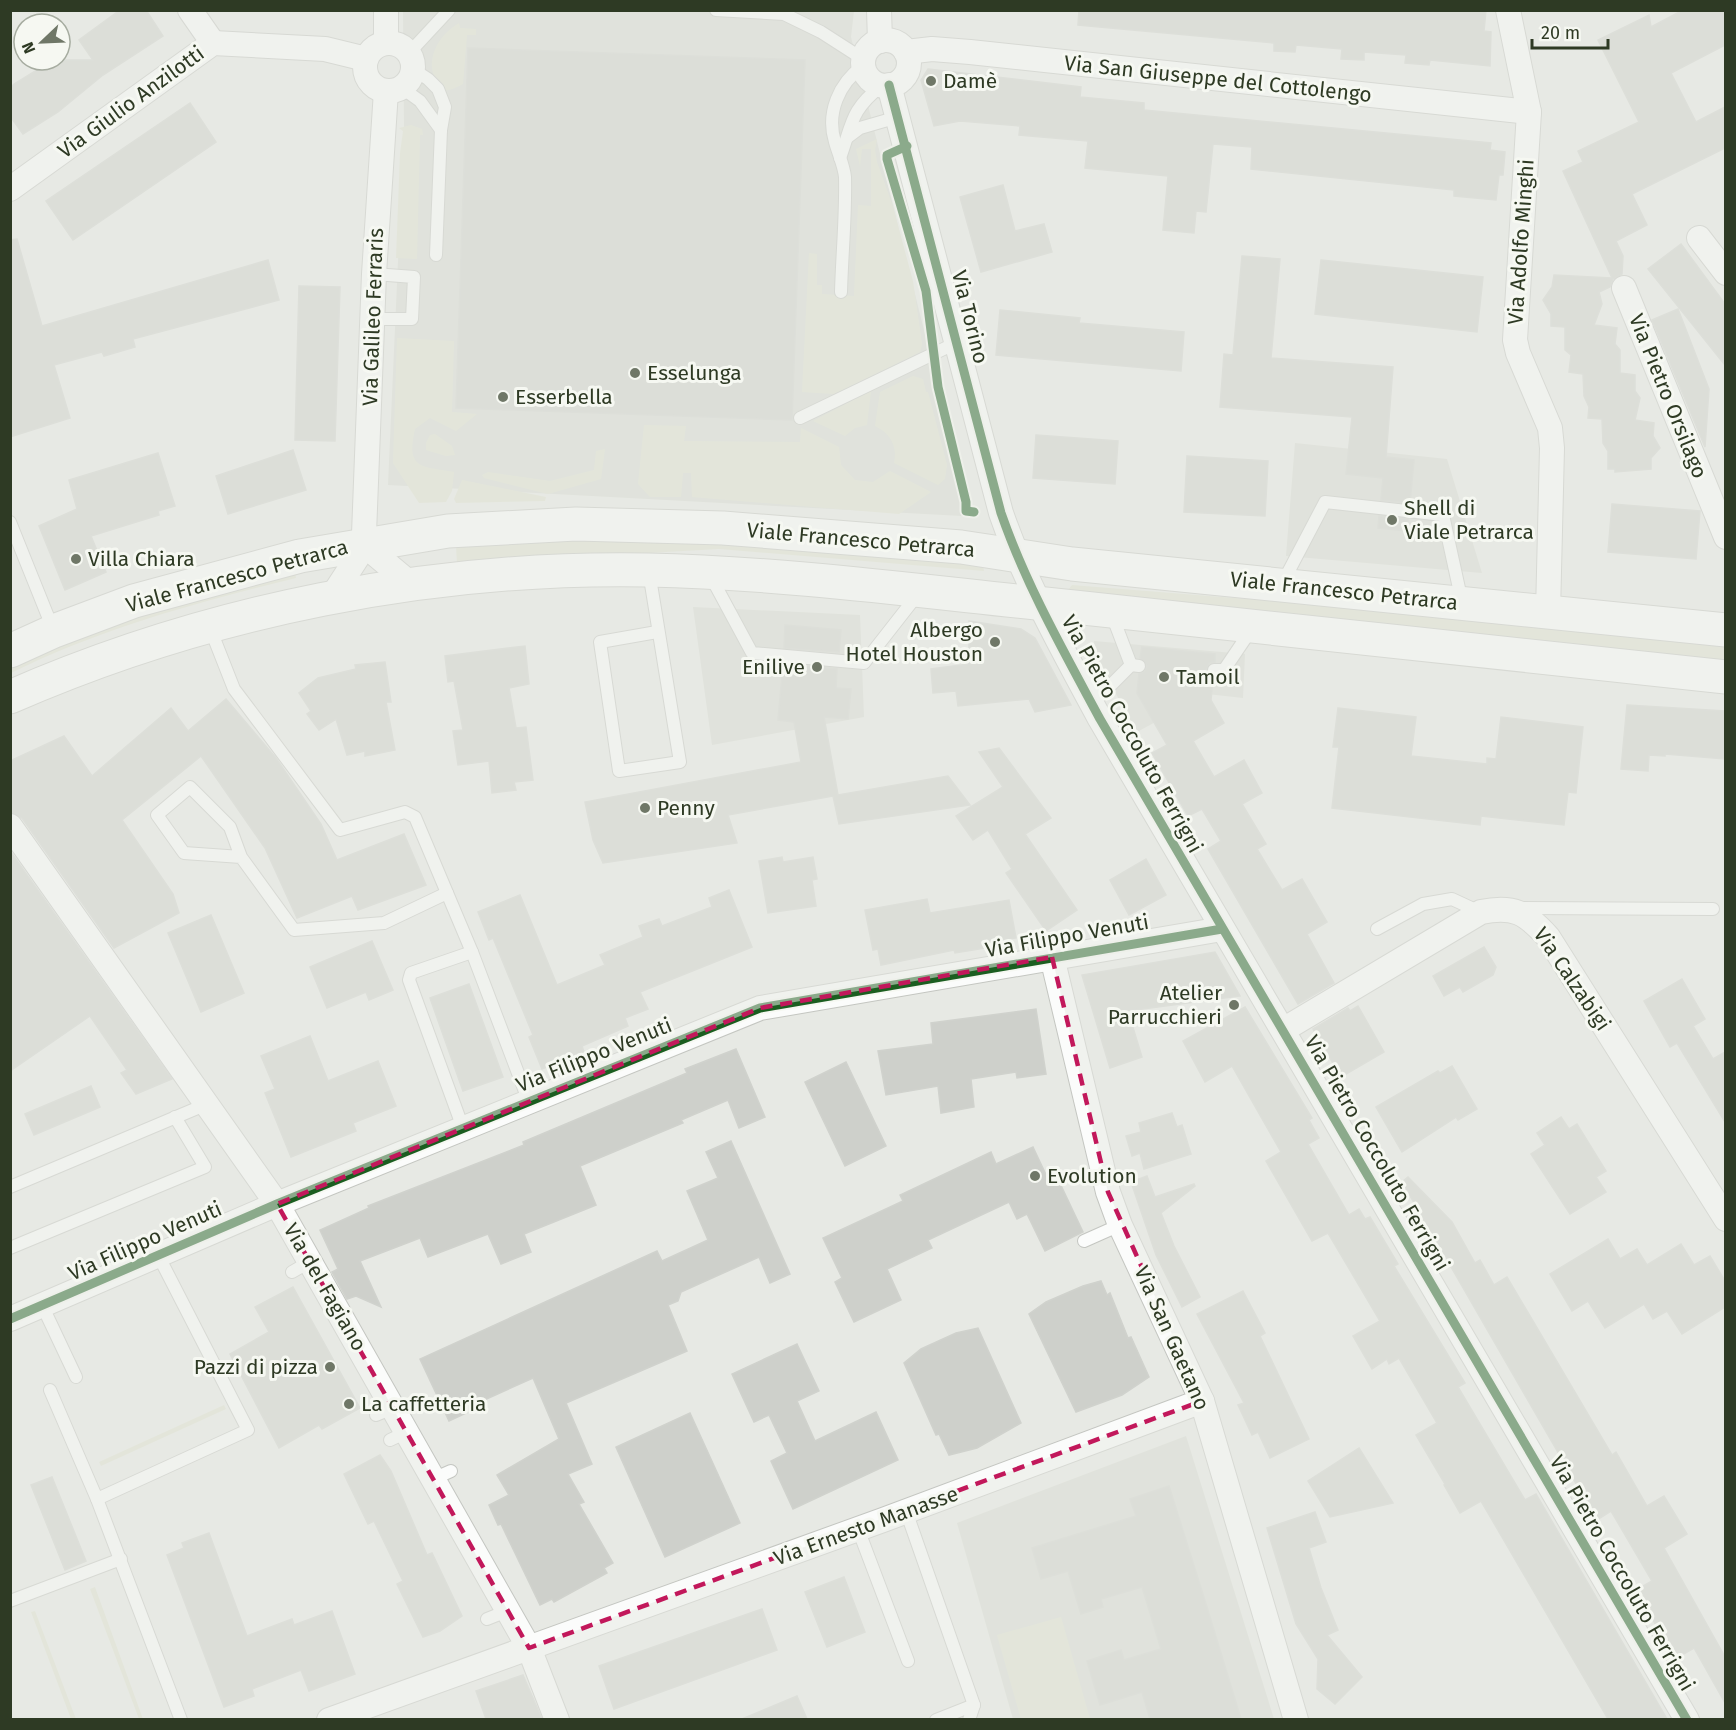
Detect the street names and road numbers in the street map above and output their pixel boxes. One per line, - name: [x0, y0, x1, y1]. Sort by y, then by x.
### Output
- street label: Via Giulio Anzilotti: [53, 40, 209, 164]
- street label: Via San Giuseppe del Cottolengo: [1063, 50, 1373, 108]
- street label: Via Adolfo Minghi: [1502, 158, 1540, 326]
- street label: Via Galileo Ferraris: [357, 227, 389, 407]
- street label: Via Torino: [946, 268, 994, 366]
- street label: Via Pietro Orsilago: [1623, 310, 1713, 482]
- street label: Viale Francesco Petrarca: [746, 517, 976, 563]
- street label: Viale Francesco Petrarca: [123, 534, 351, 618]
- street label: Viale Francesco Petrarca: [1229, 566, 1459, 616]
- street label: Via Pietro Coccoluto Ferrigni: [1056, 611, 1208, 857]
- street label: Via Filippo Venuti: [983, 909, 1151, 963]
- street label: Via Calzabigi: [1528, 922, 1616, 1036]
- street label: Via Filippo Venuti: [512, 1012, 676, 1098]
- street label: Via Pietro Coccoluto Ferrigni: [1299, 1030, 1455, 1276]
- street label: Via Filippo Venuti: [64, 1195, 226, 1287]
- street label: Via del Fagiano: [278, 1218, 372, 1356]
- street label: Via San Gaetano: [1129, 1262, 1215, 1414]
- street label: Via Pietro Coccoluto Ferrigni: [1544, 1450, 1700, 1696]
- street label: Via Ernesto Manasse: [770, 1481, 962, 1571]

